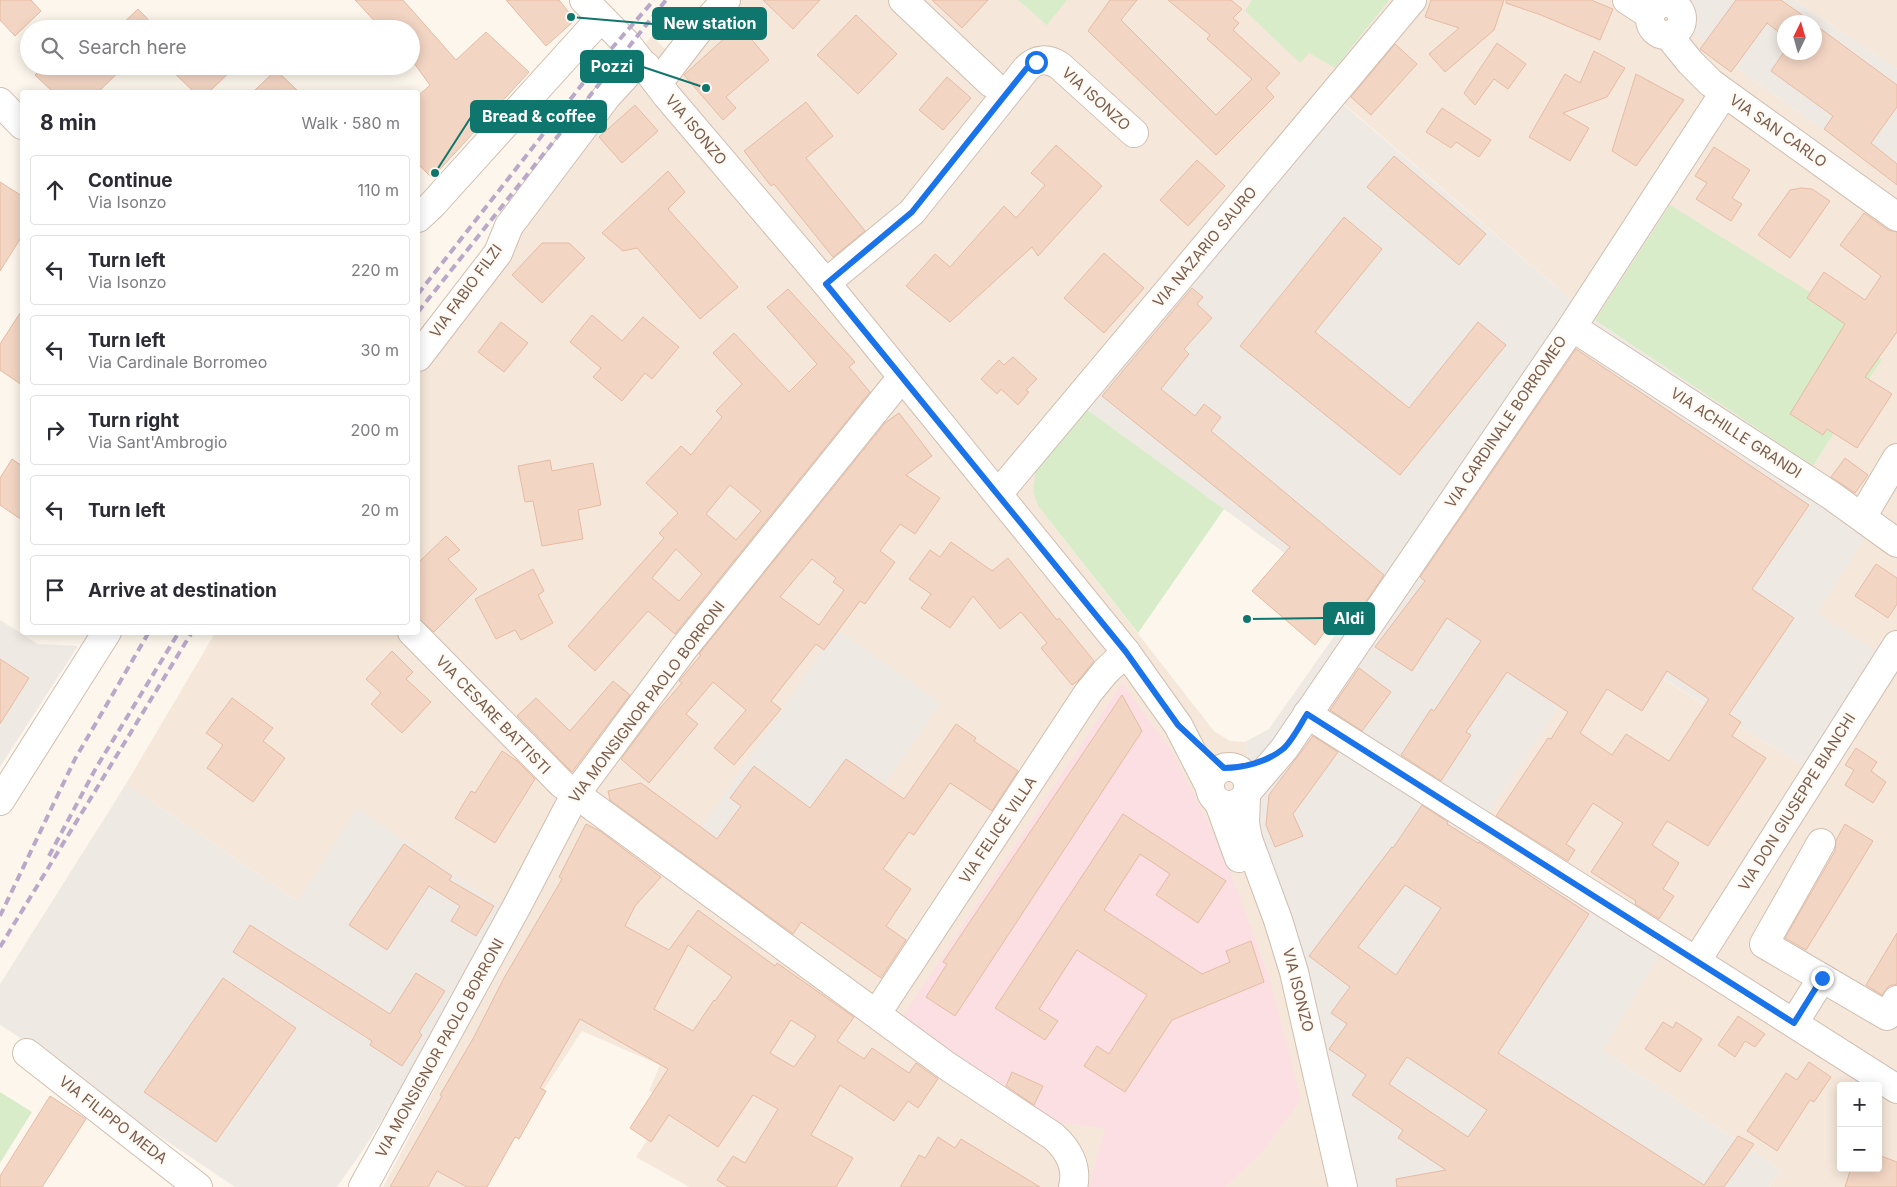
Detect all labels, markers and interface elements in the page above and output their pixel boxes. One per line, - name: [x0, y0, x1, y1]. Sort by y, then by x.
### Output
- callout: New station: [653, 8, 766, 39]
- text: New station: [663, 13, 757, 33]
- north arrow: [1777, 15, 1822, 60]
- search box: [20, 20, 420, 75]
- icon: search: [38, 34, 66, 62]
- text: Search here: [78, 36, 187, 59]
- callout: Pozzi: [581, 51, 643, 82]
- route start: [1025, 51, 1048, 74]
- text: Pozzi: [591, 56, 633, 76]
- street label: VIA ISONZO: [1058, 63, 1135, 134]
- street label: VIA SAN CARLO: [1726, 90, 1831, 171]
- street label: VIA ISONZO: [662, 91, 731, 169]
- callout: Bread & coffee: [471, 101, 606, 132]
- text: Bread & coffee: [482, 106, 596, 126]
- text: 8 min: [40, 110, 97, 135]
- text: Walk · 580 m: [302, 113, 400, 133]
- text: Continue: [88, 169, 173, 192]
- icon: ahead: [41, 176, 69, 204]
- text: 110 m: [357, 180, 399, 200]
- street label: VIA NAZARIO SAURO: [1149, 182, 1261, 311]
- text: Via Isonzo: [88, 192, 166, 212]
- street label: VIA FABIO FILZI: [425, 240, 506, 341]
- text: Turn left: [88, 249, 166, 272]
- icon: left: [41, 256, 69, 284]
- text: 220 m: [351, 260, 399, 280]
- text: Via Isonzo: [88, 272, 166, 292]
- text: Turn left: [88, 329, 166, 352]
- street label: VIA CARDINALE BORROMEO: [1441, 332, 1570, 512]
- icon: left: [41, 336, 69, 364]
- text: 30 m: [361, 340, 399, 360]
- text: Via Cardinale Borromeo: [88, 352, 267, 372]
- street label: VIA ACHILLE GRANDI: [1667, 383, 1805, 482]
- text: Turn right: [88, 409, 179, 432]
- icon: right: [41, 416, 69, 444]
- text: 200 m: [351, 420, 399, 440]
- text: Via Sant'Ambrogio: [88, 432, 227, 452]
- icon: left: [41, 496, 69, 524]
- text: Turn left: [88, 499, 166, 522]
- text: 20 m: [361, 500, 399, 520]
- icon: arrive: [41, 576, 69, 604]
- text: Arrive at destination: [88, 579, 277, 602]
- street label: VIA MONSIGNOR PAOLO BORRONI: [564, 597, 729, 806]
- callout: Aldi: [1324, 603, 1374, 634]
- text: Aldi: [1334, 608, 1364, 628]
- street label: VIA CESARE BATTISTI: [432, 651, 555, 778]
- street label: VIA DON GIUSEPPE BIANCHI: [1734, 709, 1859, 894]
- street label: VIA FELICE VILLA: [955, 773, 1040, 887]
- street label: VIA MONSIGNOR PAOLO BORRONI: [371, 935, 508, 1161]
- street label: VIA ISONZO: [1279, 946, 1318, 1034]
- route end: [1811, 967, 1834, 990]
- street label: VIA FILIPPO MEDA: [55, 1071, 171, 1168]
- map controls: [1837, 1082, 1882, 1172]
- button: +: [1837, 1082, 1882, 1127]
- button: −: [1837, 1127, 1882, 1172]

